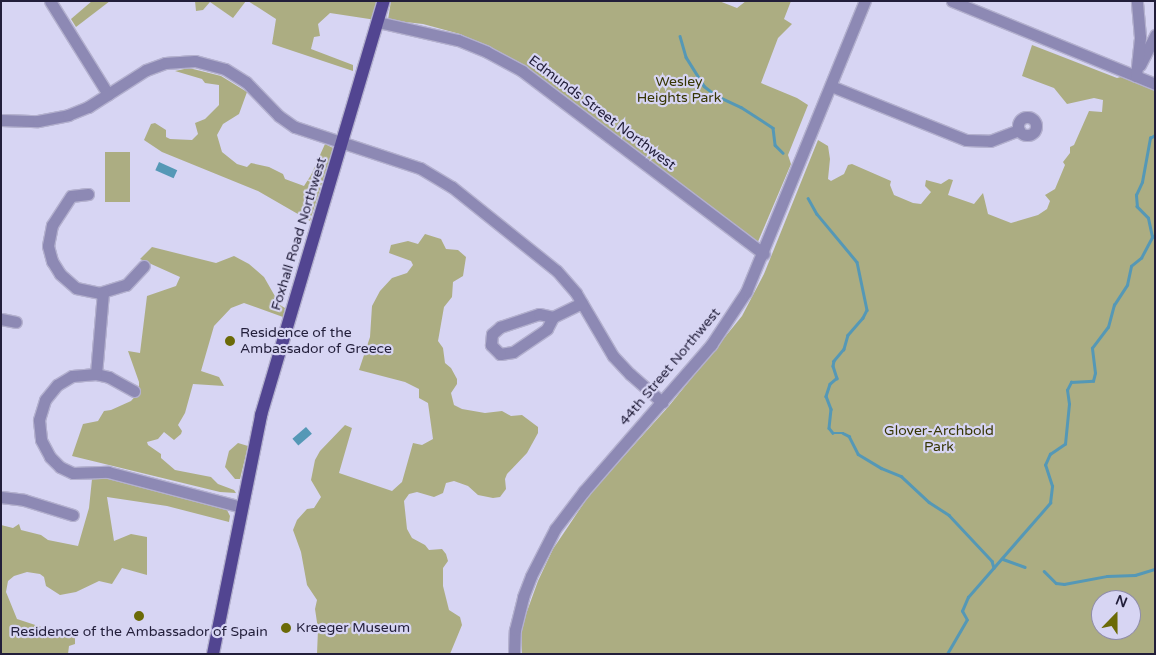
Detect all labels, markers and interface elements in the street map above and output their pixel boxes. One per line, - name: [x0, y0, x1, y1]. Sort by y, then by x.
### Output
- street label: Edmunds Street Northwest: [525, 52, 679, 174]
- park label: Wesley Heights Park: [637, 74, 721, 106]
- street label: Foxhall Road Northwest: [268, 155, 330, 313]
- street label: 44th Street Northwest: [616, 305, 724, 429]
- place label: Residence of the Ambassador of Greece: [240, 325, 392, 358]
- marker: Residence of the Ambassador of Greece: [224, 335, 236, 347]
- park label: Glover-Archbold Park: [884, 423, 994, 456]
- north arrow: [1091, 590, 1141, 640]
- text: N: [1113, 592, 1130, 612]
- marker: Residence of the Ambassador of Spain: [133, 610, 145, 622]
- place label: Kreeger Museum: [296, 620, 410, 636]
- marker: Kreeger Museum: [280, 622, 292, 634]
- place label: Residence of the Ambassador of Spain: [10, 624, 268, 640]

